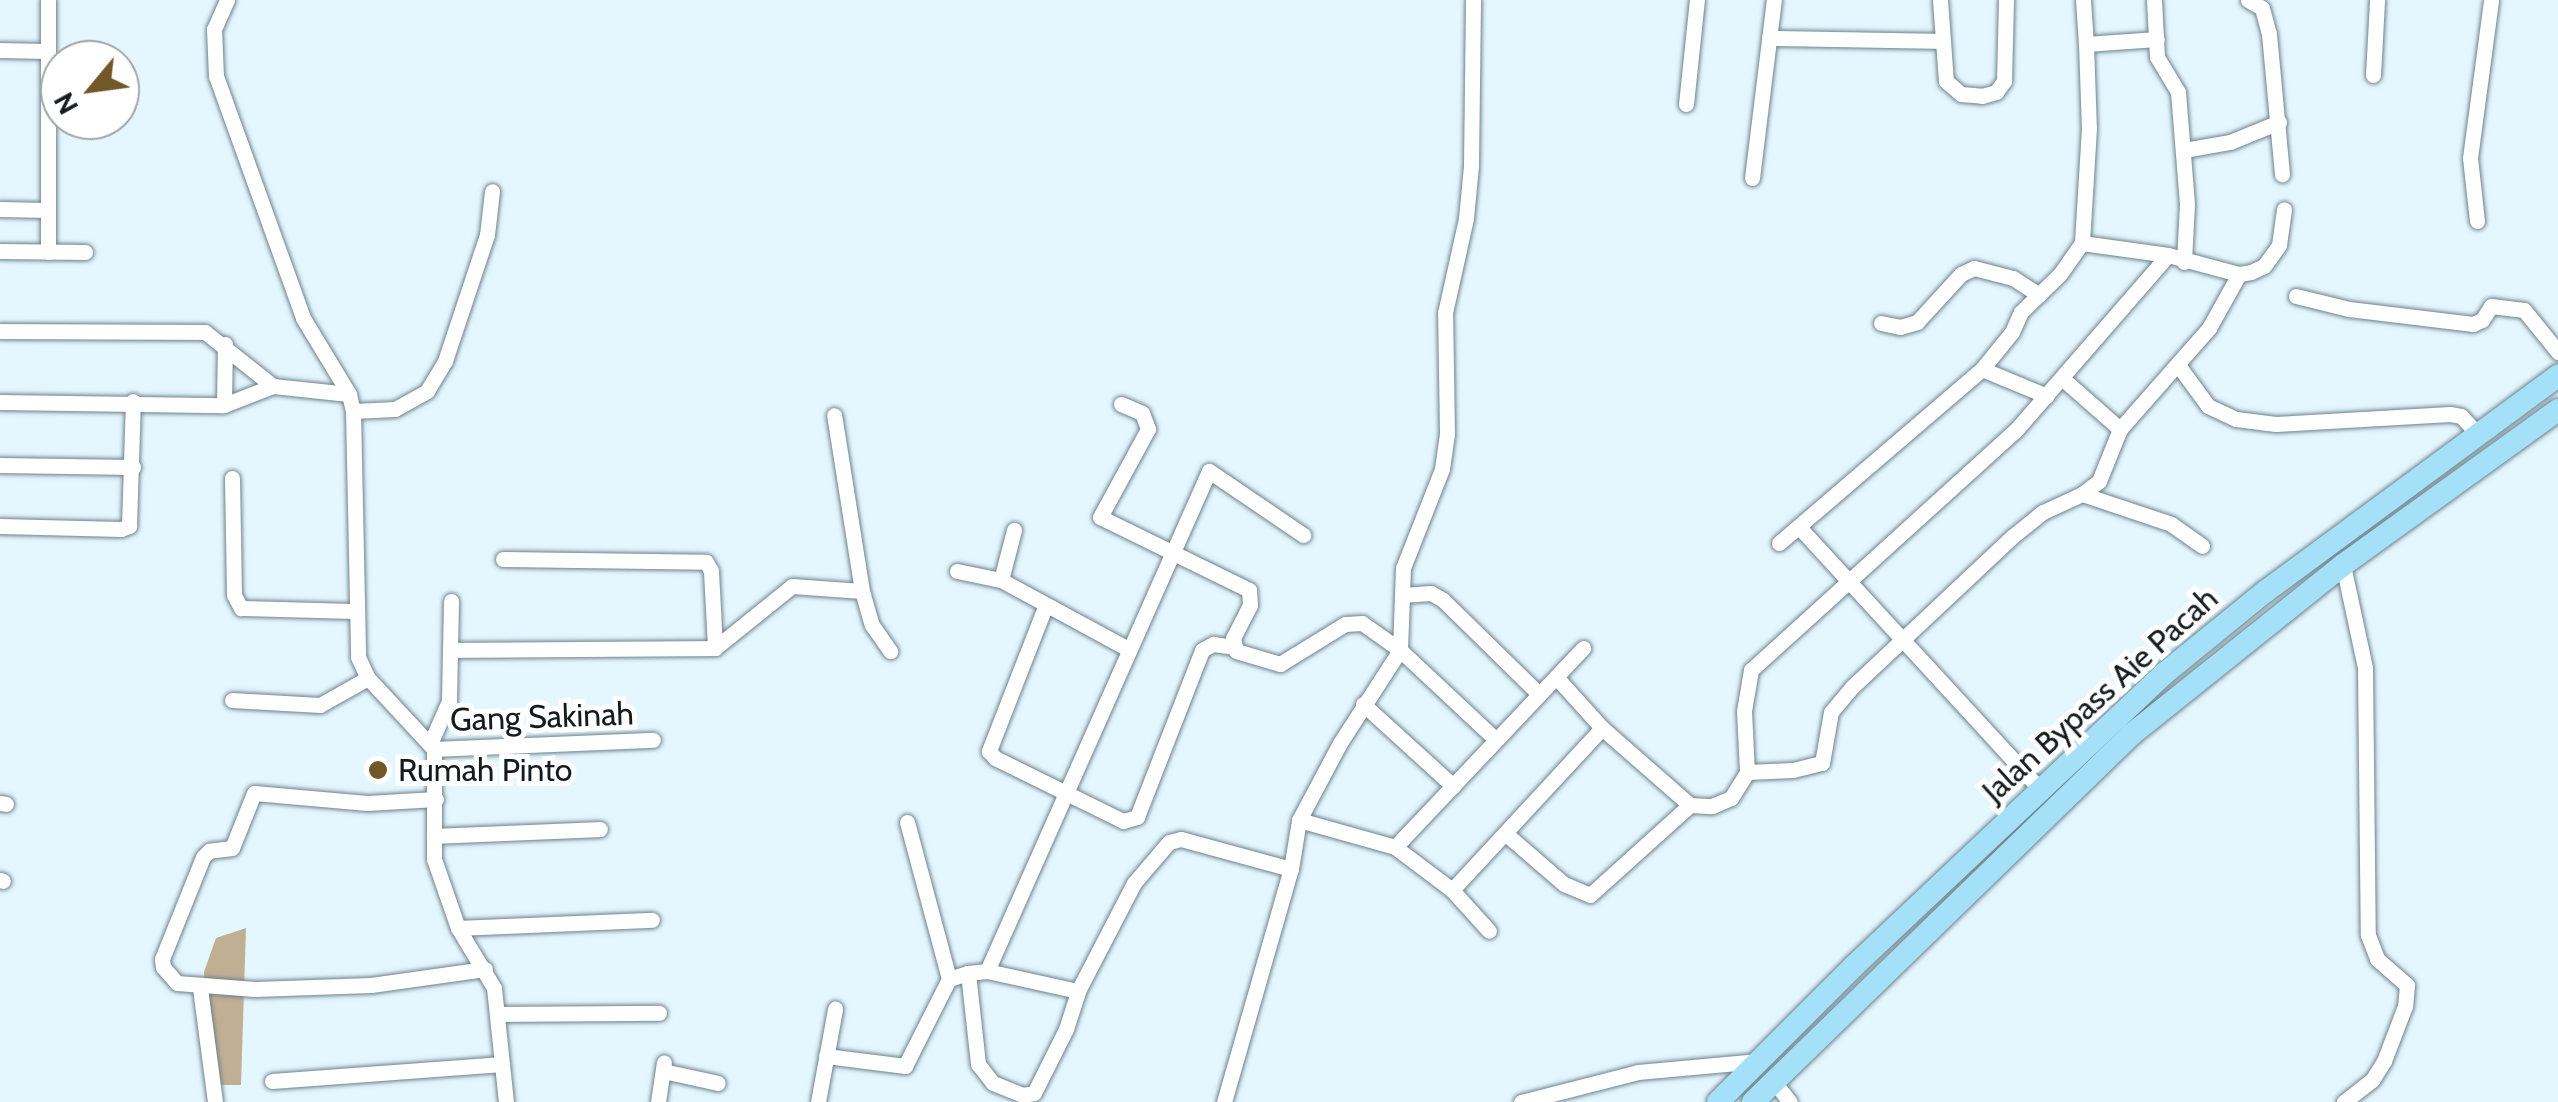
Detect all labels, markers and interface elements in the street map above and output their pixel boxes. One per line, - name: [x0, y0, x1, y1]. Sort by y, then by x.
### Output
- north arrow: [40, 40, 140, 140]
- text: N: [46, 87, 85, 120]
- street label: Jalan Bypass Aie Pacah: [1974, 579, 2226, 811]
- street label: Gang Sakinah: [450, 695, 634, 739]
- place label: Rumah Pinto: [398, 751, 572, 789]
- marker: Rumah Pinto: [367, 759, 389, 781]

